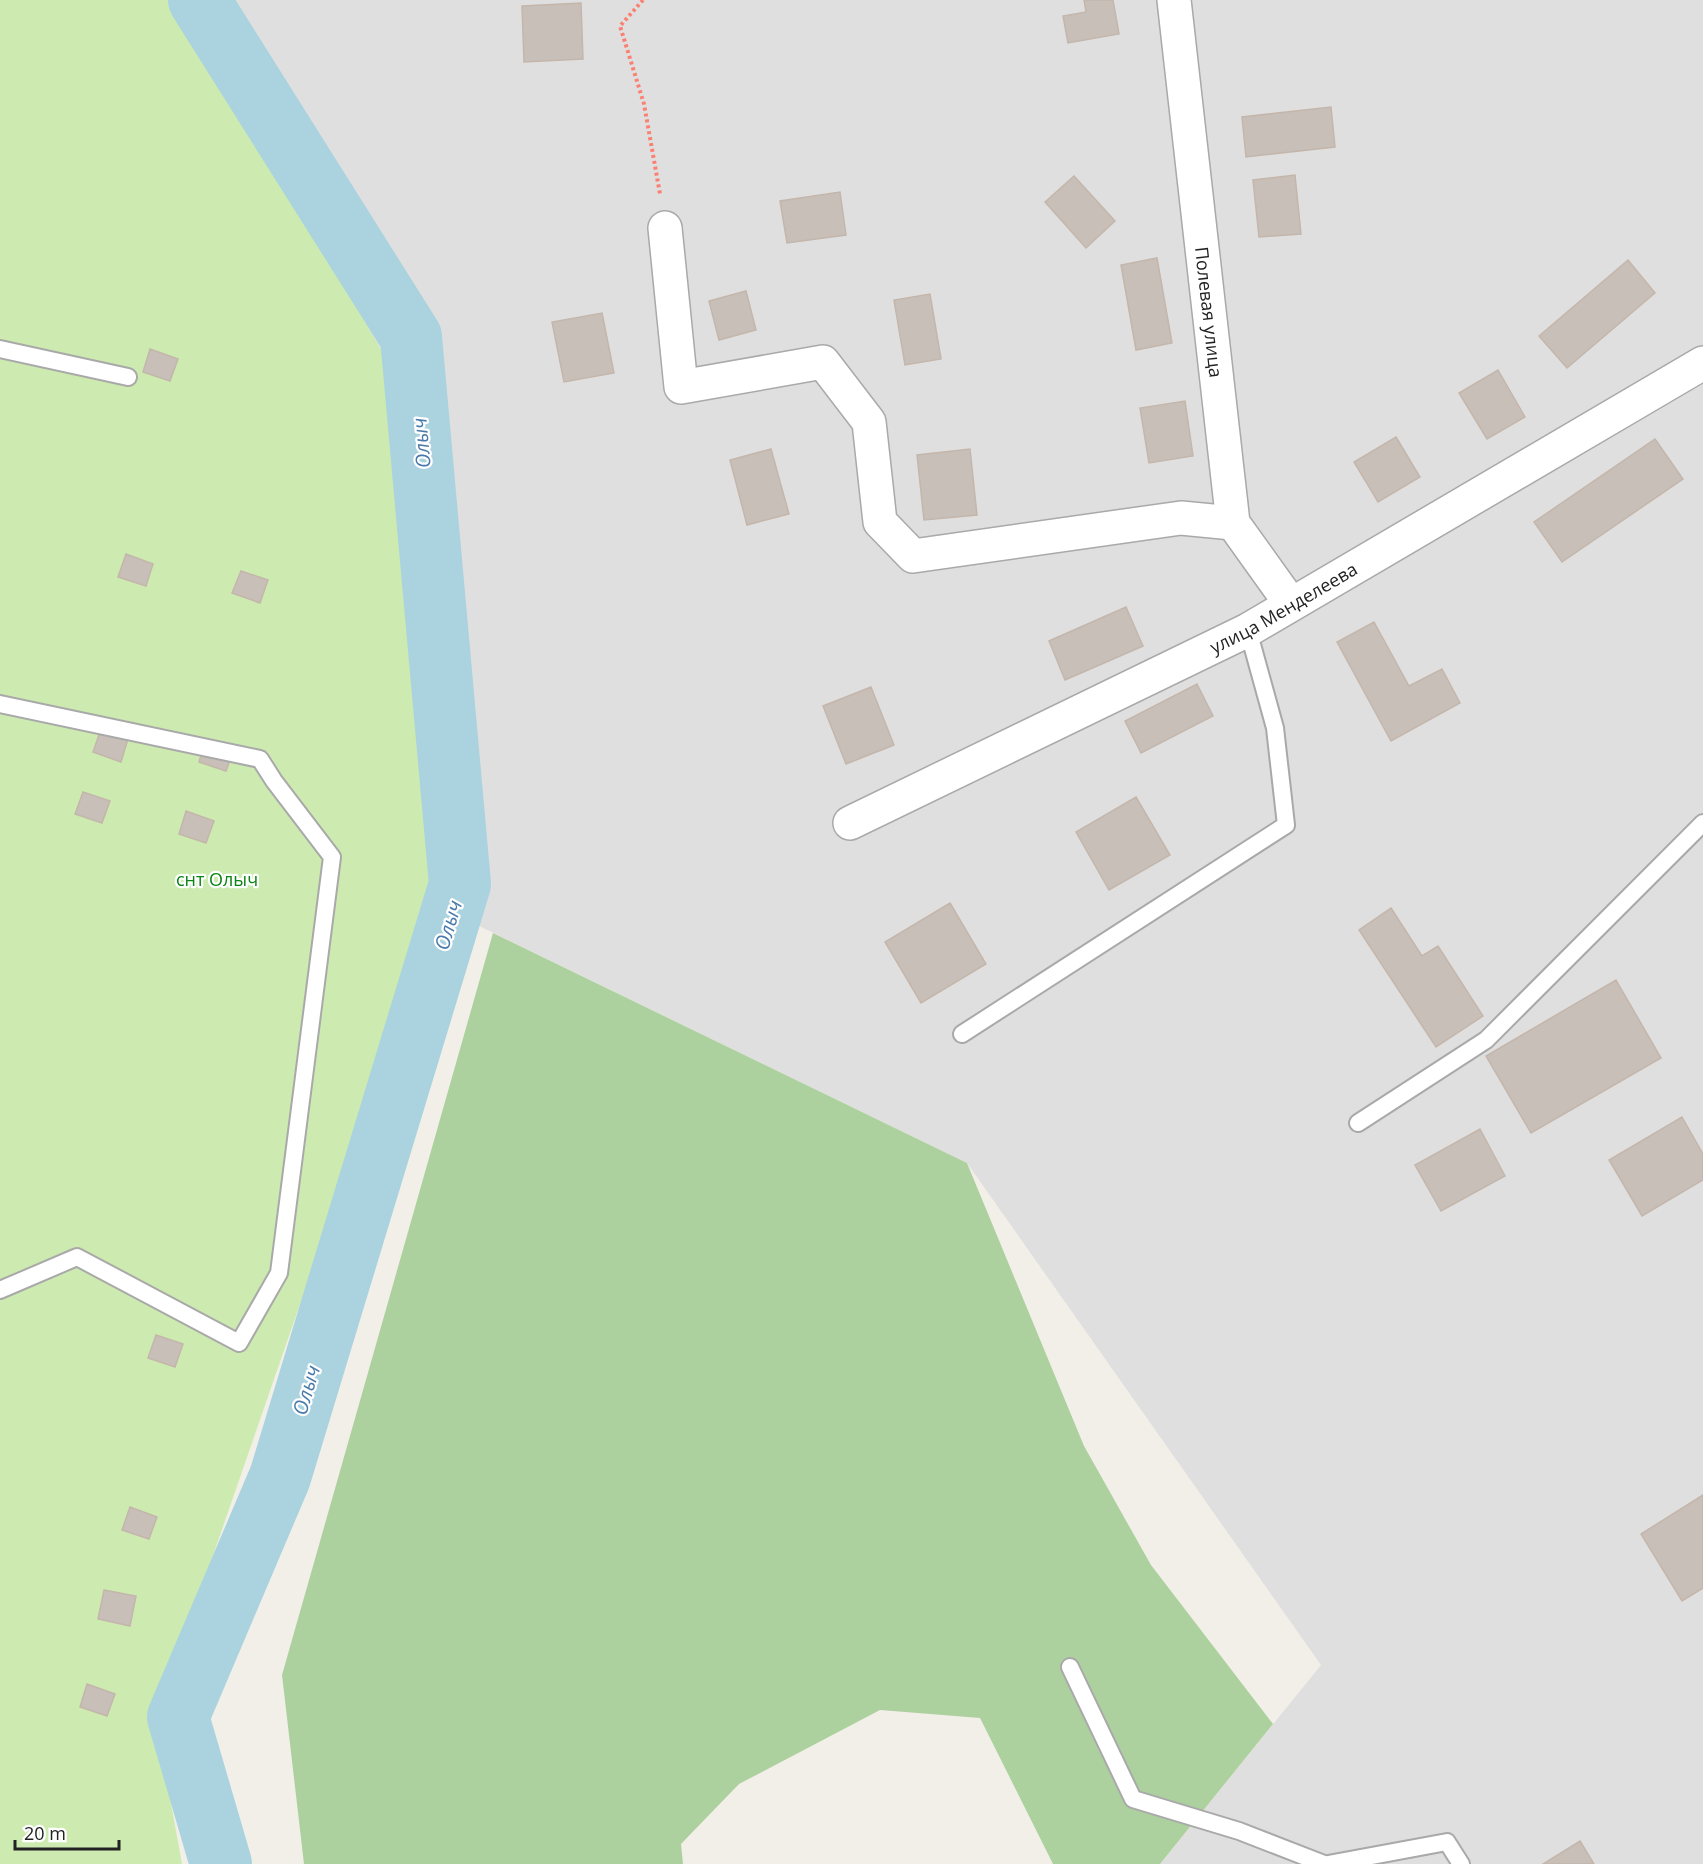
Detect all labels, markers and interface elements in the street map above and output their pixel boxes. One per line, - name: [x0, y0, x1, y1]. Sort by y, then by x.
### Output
- street label: Полевая улица: [1190, 245, 1228, 379]
- water label: Олыч: [405, 417, 437, 469]
- street label: улица Менделеева: [1206, 557, 1362, 659]
- park label: снт Олыч: [176, 867, 258, 891]
- water label: Олыч: [428, 897, 468, 953]
- water label: Олыч: [286, 1362, 326, 1418]
- scale bar: [15, 1813, 118, 1851]
- text: 20 m: [24, 1821, 66, 1845]

